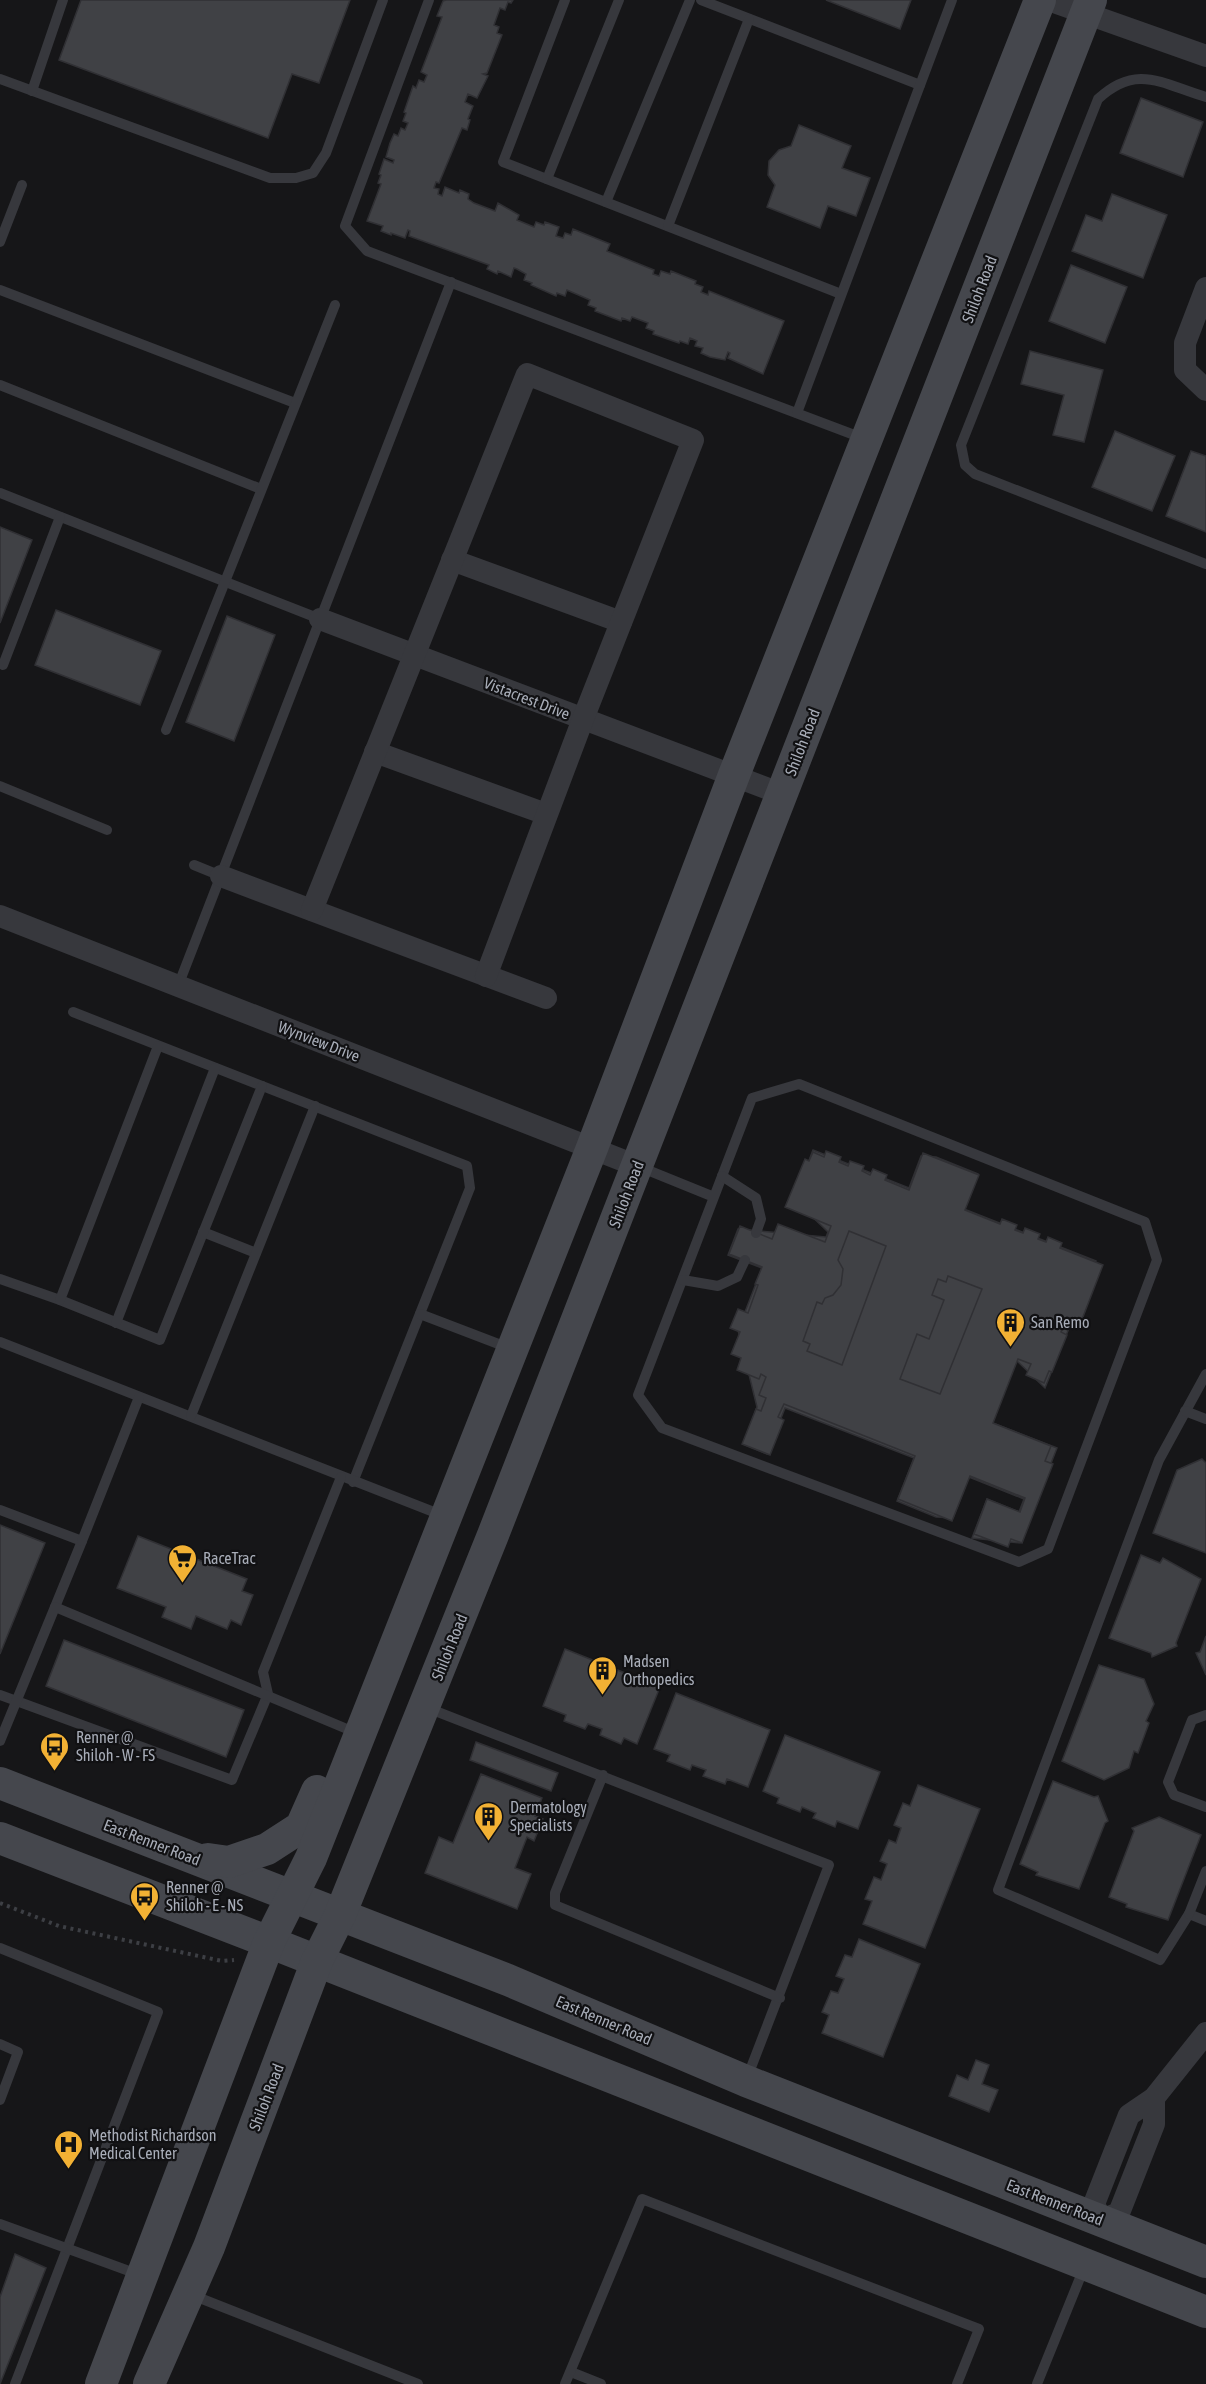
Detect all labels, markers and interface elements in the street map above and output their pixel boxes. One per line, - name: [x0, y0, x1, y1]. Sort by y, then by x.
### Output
- street label: Shiloh Road: [958, 253, 1000, 325]
- street label: Vistacrest Drive: [481, 673, 573, 723]
- street label: Shiloh Road: [781, 706, 823, 778]
- street label: Wynview Drive: [275, 1017, 362, 1066]
- street label: Shiloh Road: [605, 1158, 647, 1230]
- building icon: San Remo: [994, 1306, 1026, 1348]
- place label: San Remo: [1031, 1313, 1089, 1331]
- supermarket icon: RaceTrac: [166, 1542, 198, 1584]
- place label: RaceTrac: [203, 1549, 256, 1567]
- street label: Shiloh Road: [427, 1611, 471, 1683]
- place label: Madsen Orthopedics: [623, 1652, 695, 1689]
- building icon: Madsen Orthopedics: [586, 1654, 618, 1696]
- place label: Renner @ Shiloh - W - FS: [76, 1728, 155, 1764]
- bus stop icon: Renner @ Shiloh - W - FS: [39, 1730, 71, 1772]
- place label: Dermatology Specialists: [510, 1798, 587, 1835]
- building icon: Dermatology Specialists: [473, 1800, 505, 1842]
- street label: East Renner Road: [101, 1815, 203, 1869]
- place label: Renner @ Shiloh - E - NS: [166, 1878, 244, 1914]
- bus stop icon: Renner @ Shiloh - E - NS: [129, 1880, 161, 1922]
- street label: East Renner Road: [553, 1992, 655, 2048]
- street label: Shiloh Road: [245, 2061, 287, 2133]
- place label: Methodist Richardson Medical Center: [89, 2126, 217, 2162]
- hospital icon: Methodist Richardson Medical Center: [52, 2128, 84, 2170]
- street label: East Renner Road: [1004, 2175, 1106, 2229]

